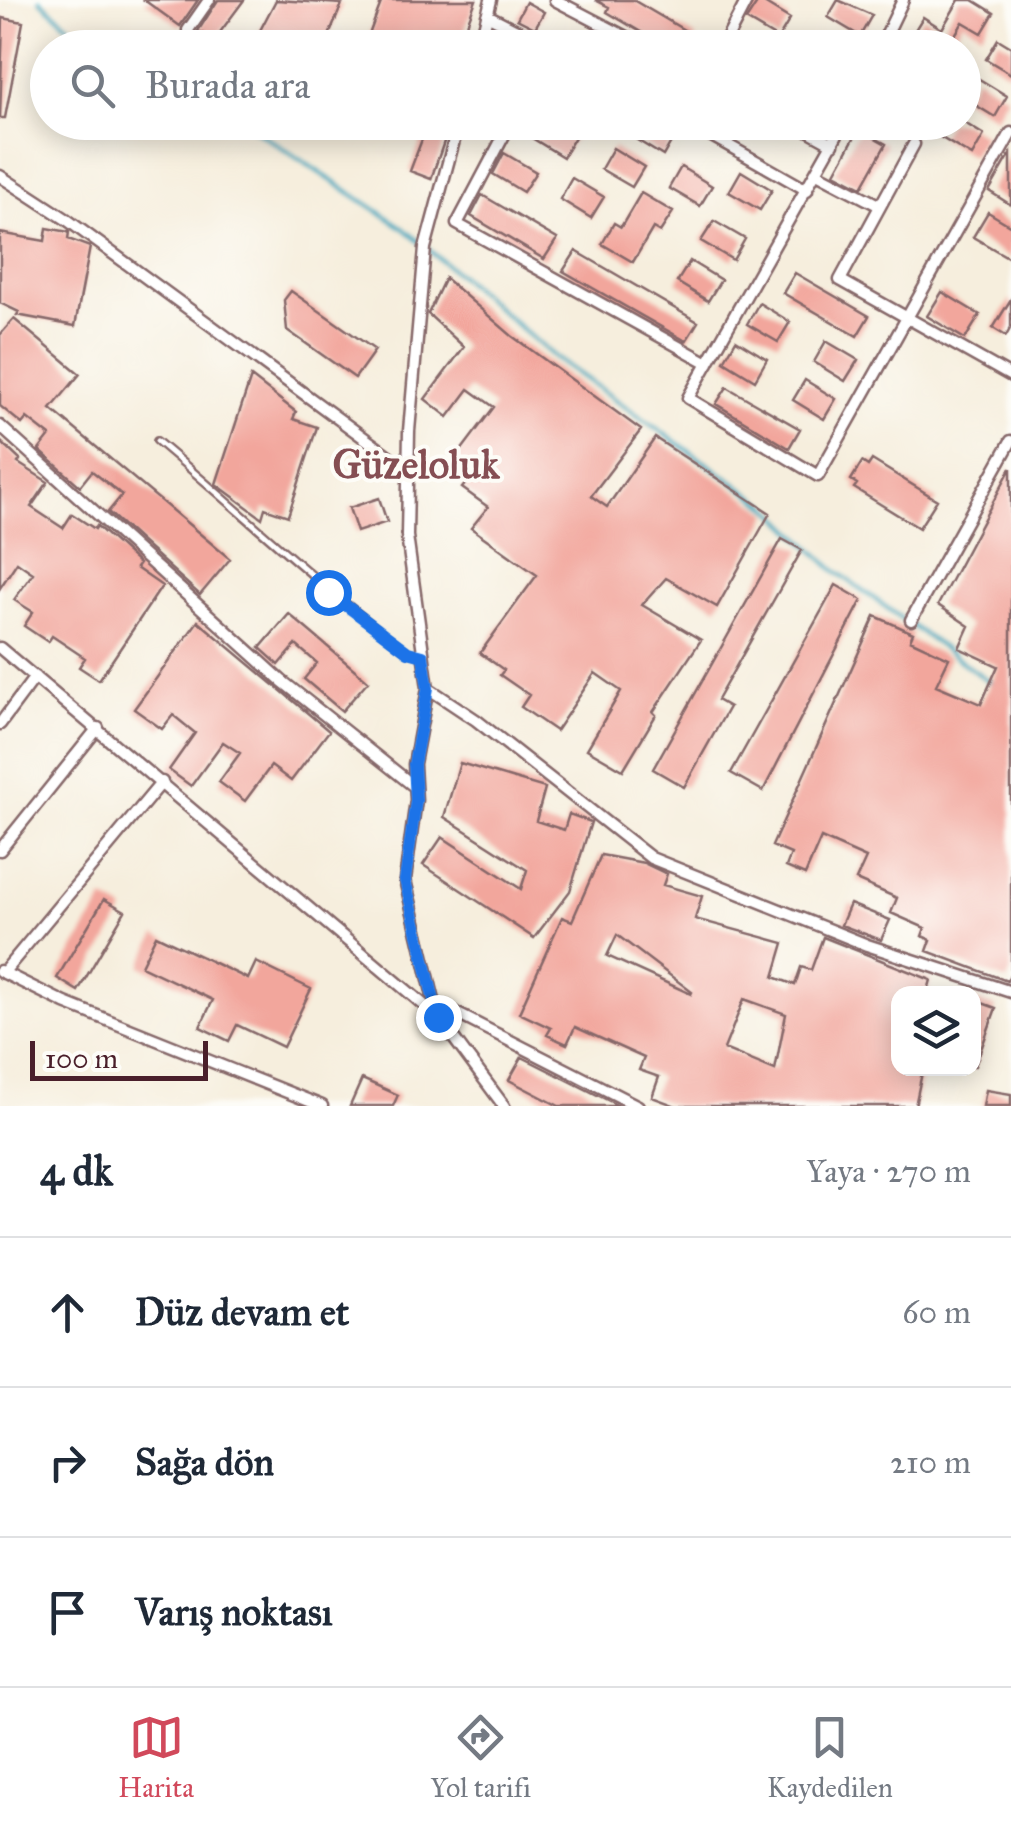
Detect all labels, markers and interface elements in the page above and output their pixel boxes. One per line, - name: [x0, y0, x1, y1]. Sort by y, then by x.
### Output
- search box: [30, 30, 981, 140]
- icon: search: [65, 58, 120, 113]
- text: Burada ara: [145, 62, 310, 108]
- district label: Güzeloluk: [332, 440, 501, 489]
- route start: [306, 570, 352, 616]
- map controls: [891, 986, 981, 1076]
- button: layers: [891, 986, 981, 1076]
- route end: [416, 995, 462, 1041]
- scale bar: [30, 1036, 208, 1080]
- text: 100 m: [45, 1041, 118, 1076]
- text: 4 dk: [40, 1145, 113, 1197]
- text: Yaya · 270 m: [806, 1152, 971, 1191]
- icon: ahead: [40, 1285, 95, 1340]
- text: Düz devam et: [135, 1289, 349, 1335]
- text: 60 m: [902, 1293, 971, 1332]
- icon: right: [40, 1435, 95, 1490]
- text: Sağa dön: [135, 1439, 274, 1485]
- text: 210 m: [890, 1443, 971, 1482]
- icon: arrive: [40, 1585, 95, 1640]
- text: Varış noktası: [135, 1589, 332, 1635]
- tab: Harita: [118, 1710, 194, 1805]
- tab: Yol tarifi: [430, 1710, 531, 1805]
- tab: Kaydedilen: [767, 1710, 893, 1805]

